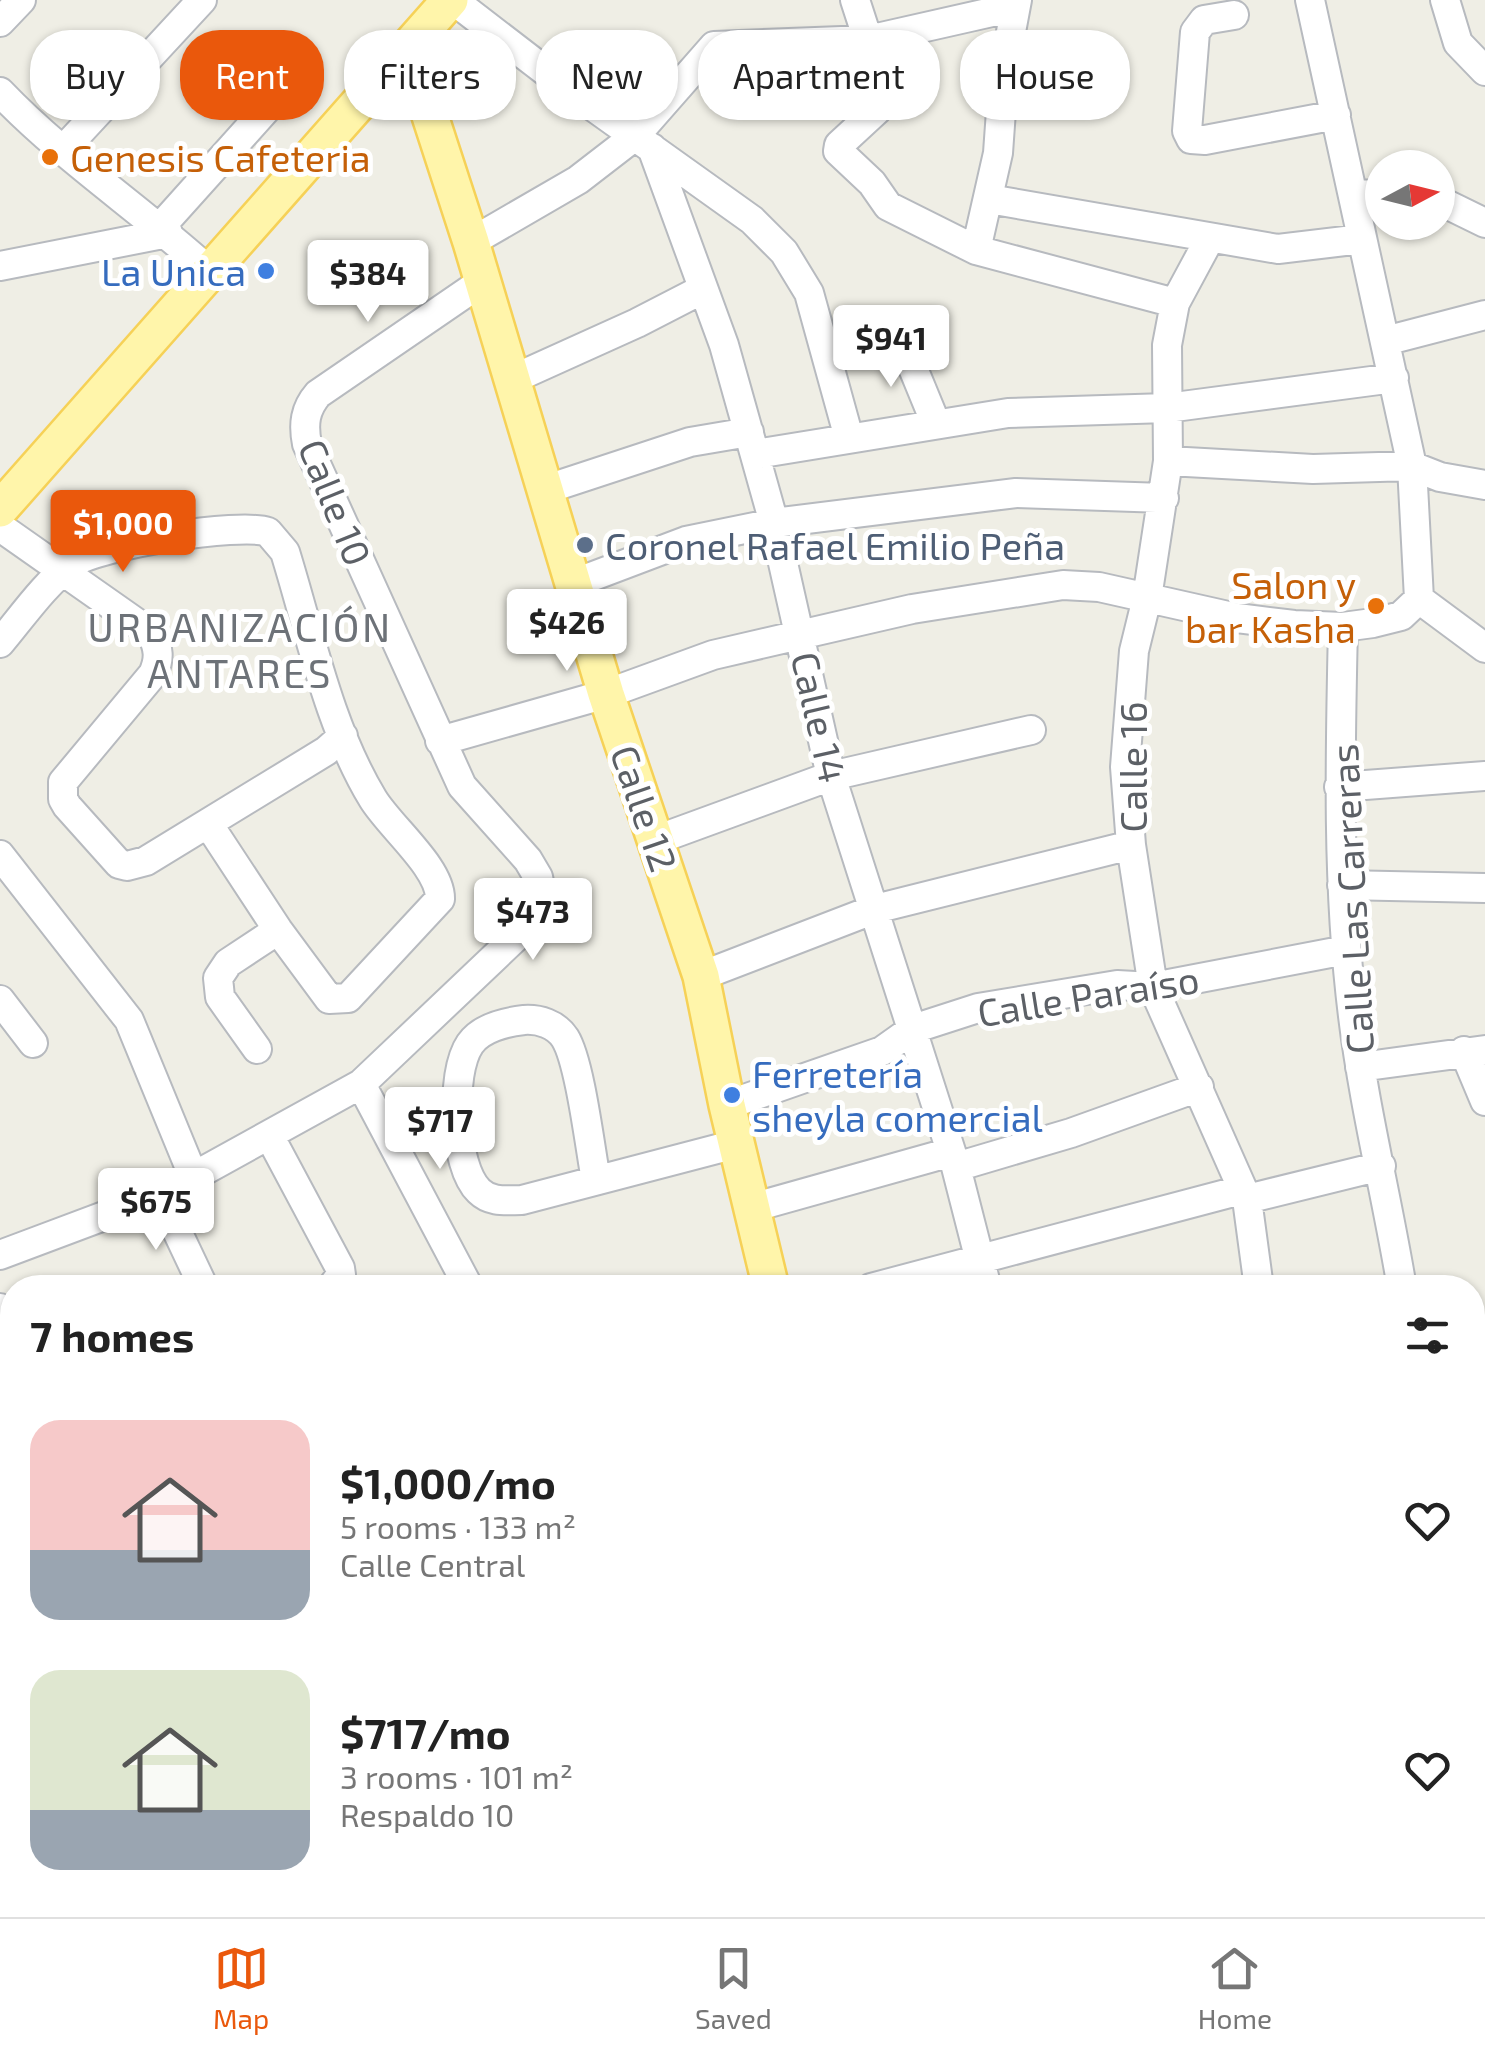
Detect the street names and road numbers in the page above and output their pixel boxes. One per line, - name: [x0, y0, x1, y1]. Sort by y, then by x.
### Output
- street label: Calle 10: [290, 432, 382, 572]
- street label: Calle 14: [783, 647, 857, 787]
- street label: Calle 16: [1109, 702, 1155, 832]
- street label: Calle 12: [602, 739, 688, 877]
- street label: Calle Las Carreras: [1320, 743, 1382, 1055]
- street label: Calle Paraíso: [974, 955, 1202, 1035]

